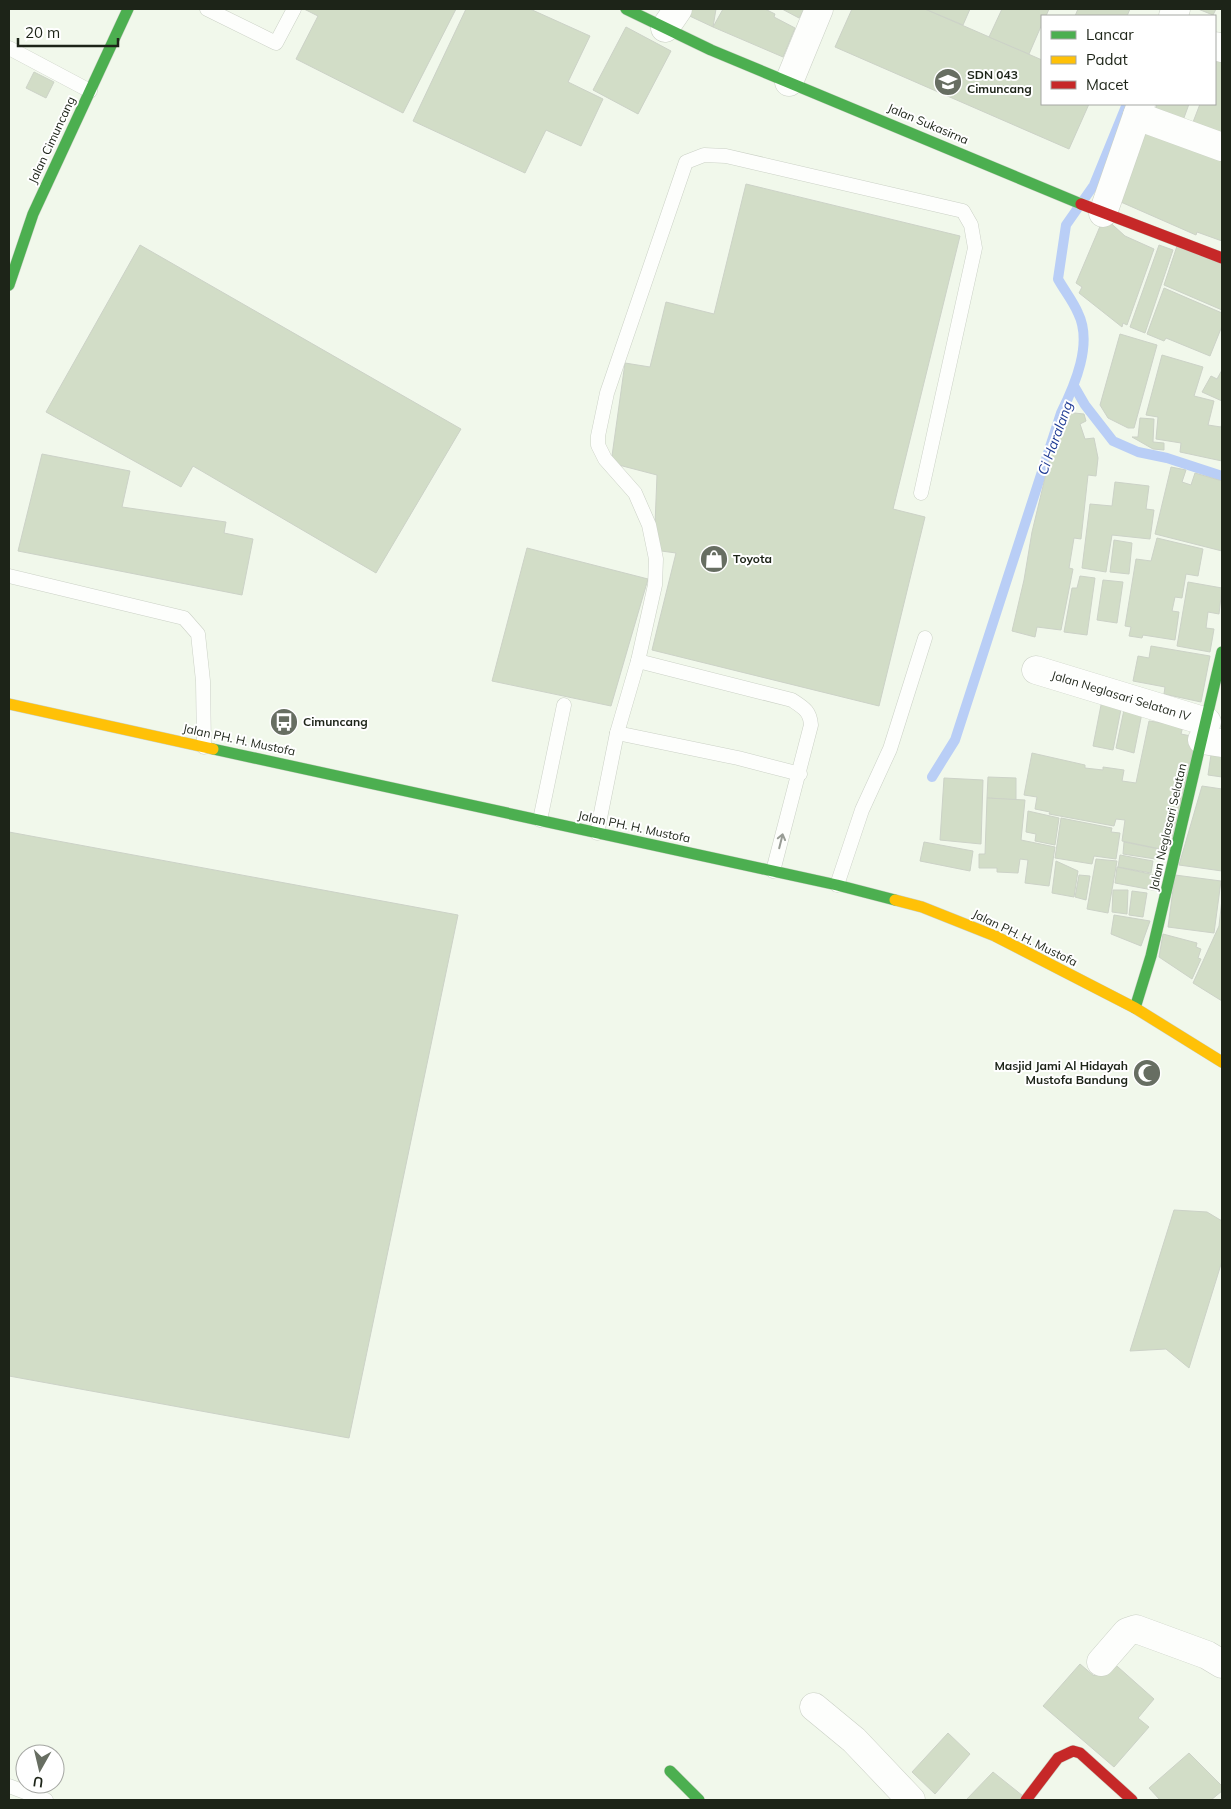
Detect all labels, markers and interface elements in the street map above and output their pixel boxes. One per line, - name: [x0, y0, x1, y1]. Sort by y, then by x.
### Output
- scale bar: [18, 15, 118, 47]
- legend: [1041, 15, 1216, 105]
- text: 20 m: [25, 23, 60, 42]
- text: Lancar: [1086, 25, 1134, 44]
- text: Padat: [1086, 50, 1128, 69]
- school or university icon: SDN 043 Cimuncang: [933, 67, 963, 97]
- place label: SDN 043 Cimuncang: [967, 67, 1032, 96]
- text: Macet: [1086, 75, 1129, 94]
- street label: Jalan Cimuncang: [25, 94, 78, 186]
- street label: Jalan Sukasirna: [885, 100, 971, 147]
- water label: Ci Haralang: [1033, 398, 1077, 477]
- shop icon: Toyota: [699, 544, 729, 574]
- place label: Toyota: [733, 551, 772, 566]
- street label: Jalan Neglasari Selatan IV: [1050, 667, 1193, 724]
- bus stop icon: Cimuncang: [269, 707, 299, 737]
- place label: Cimuncang: [303, 714, 368, 729]
- street label: Jalan PH. H. Mustofa: [182, 720, 297, 759]
- street label: Jalan Neglasari Selatan: [1146, 762, 1189, 892]
- street label: Jalan PH. H. Mustofa: [577, 807, 692, 846]
- one-way arrow: [777, 833, 786, 849]
- street label: Jalan PH. H. Mustofa: [970, 906, 1080, 969]
- place label: Masjid Jami Al Hidayah Mustofa Bandung: [994, 1058, 1128, 1087]
- mosque icon: Masjid Jami Al Hidayah Mustofa Bandung: [1132, 1058, 1162, 1088]
- north arrow: [15, 1744, 65, 1794]
- text: U: [32, 1772, 45, 1792]

